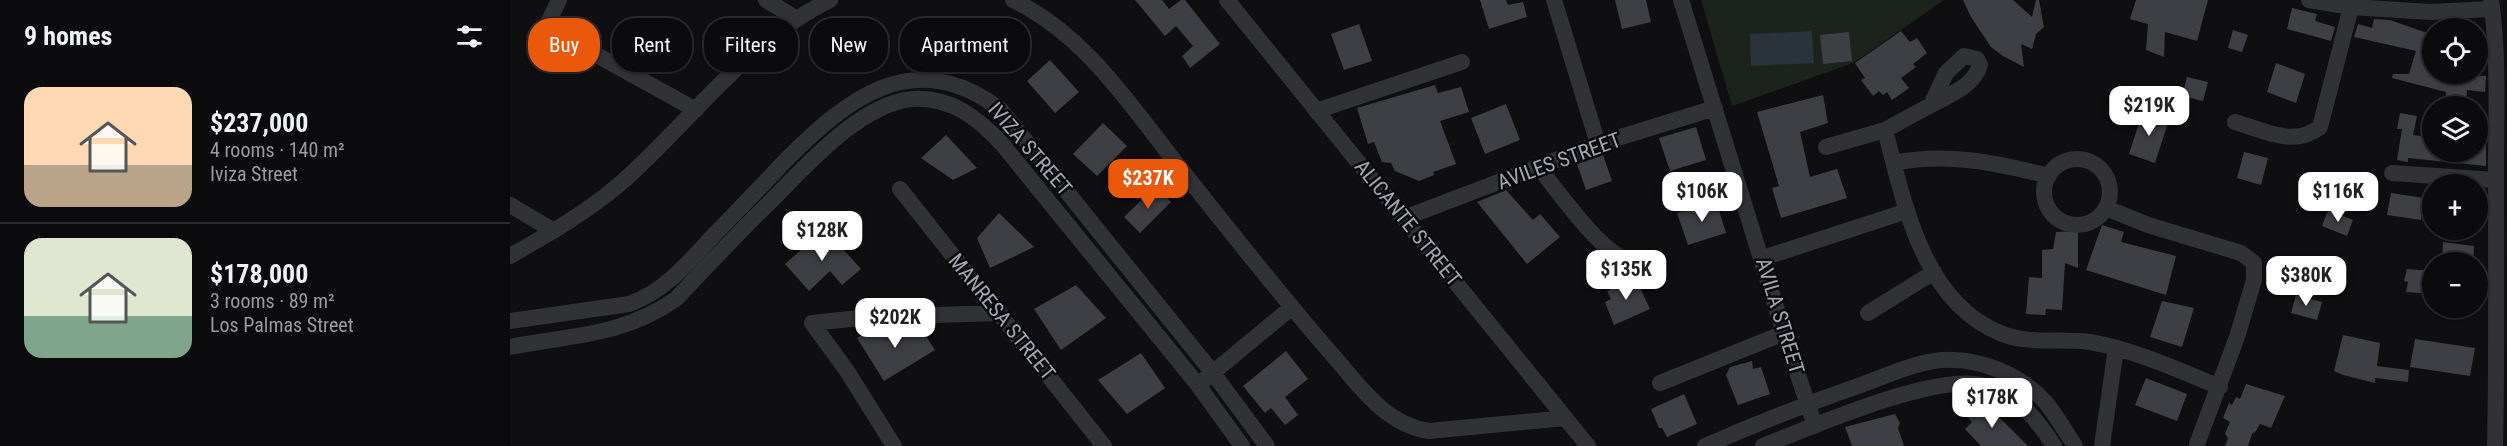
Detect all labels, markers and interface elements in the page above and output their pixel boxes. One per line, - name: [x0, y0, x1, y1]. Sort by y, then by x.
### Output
- chip: Buy: [528, 18, 600, 72]
- chip: Rent: [612, 18, 692, 72]
- chip: Filters: [704, 18, 798, 72]
- chip: New: [810, 18, 888, 72]
- chip: Apartment: [900, 18, 1030, 72]
- map controls: [2422, 18, 2488, 318]
- button: locate: [2422, 18, 2488, 84]
- icon: filters: [453, 20, 486, 53]
- text: 9 homes: [24, 21, 112, 51]
- pin: $219K: [2107, 86, 2191, 137]
- text: $219K: [2123, 93, 2175, 117]
- button: layers: [2422, 96, 2488, 162]
- street label: IVIZA STREET: [983, 98, 1077, 200]
- text: $237,000: [210, 108, 308, 138]
- icon: home: [72, 111, 144, 183]
- street label: AVILES STREET: [1494, 128, 1624, 194]
- text: 4 rooms · 140 m²: [210, 138, 345, 162]
- street label: ALICANTE STREET: [1350, 155, 1466, 291]
- pin: $237K: [1106, 159, 1190, 210]
- text: Iviza Street: [210, 162, 298, 186]
- text: $237K: [1122, 166, 1174, 190]
- pin: $106K: [1660, 172, 1744, 223]
- pin: $116K: [2296, 172, 2380, 223]
- button: +: [2422, 174, 2488, 240]
- text: $106K: [1676, 179, 1728, 203]
- text: $116K: [2312, 179, 2364, 203]
- pin: $128K: [780, 211, 864, 262]
- text: $128K: [796, 218, 848, 242]
- street label: MANRESA STREET: [944, 249, 1060, 385]
- pin: $135K: [1584, 250, 1668, 301]
- button: −: [2422, 252, 2488, 318]
- street label: AVILA STREET: [1751, 255, 1809, 377]
- pin: $380K: [2264, 256, 2348, 307]
- text: $135K: [1600, 257, 1652, 281]
- text: $178,000: [210, 259, 308, 289]
- icon: home: [72, 262, 144, 334]
- text: $380K: [2280, 263, 2332, 287]
- text: 3 rooms · 89 m²: [210, 289, 335, 313]
- pin: $202K: [853, 298, 937, 349]
- text: $202K: [869, 305, 921, 329]
- text: Los Palmas Street: [210, 313, 354, 337]
- pin: $178K: [1950, 378, 2034, 429]
- text: $178K: [1966, 385, 2018, 409]

